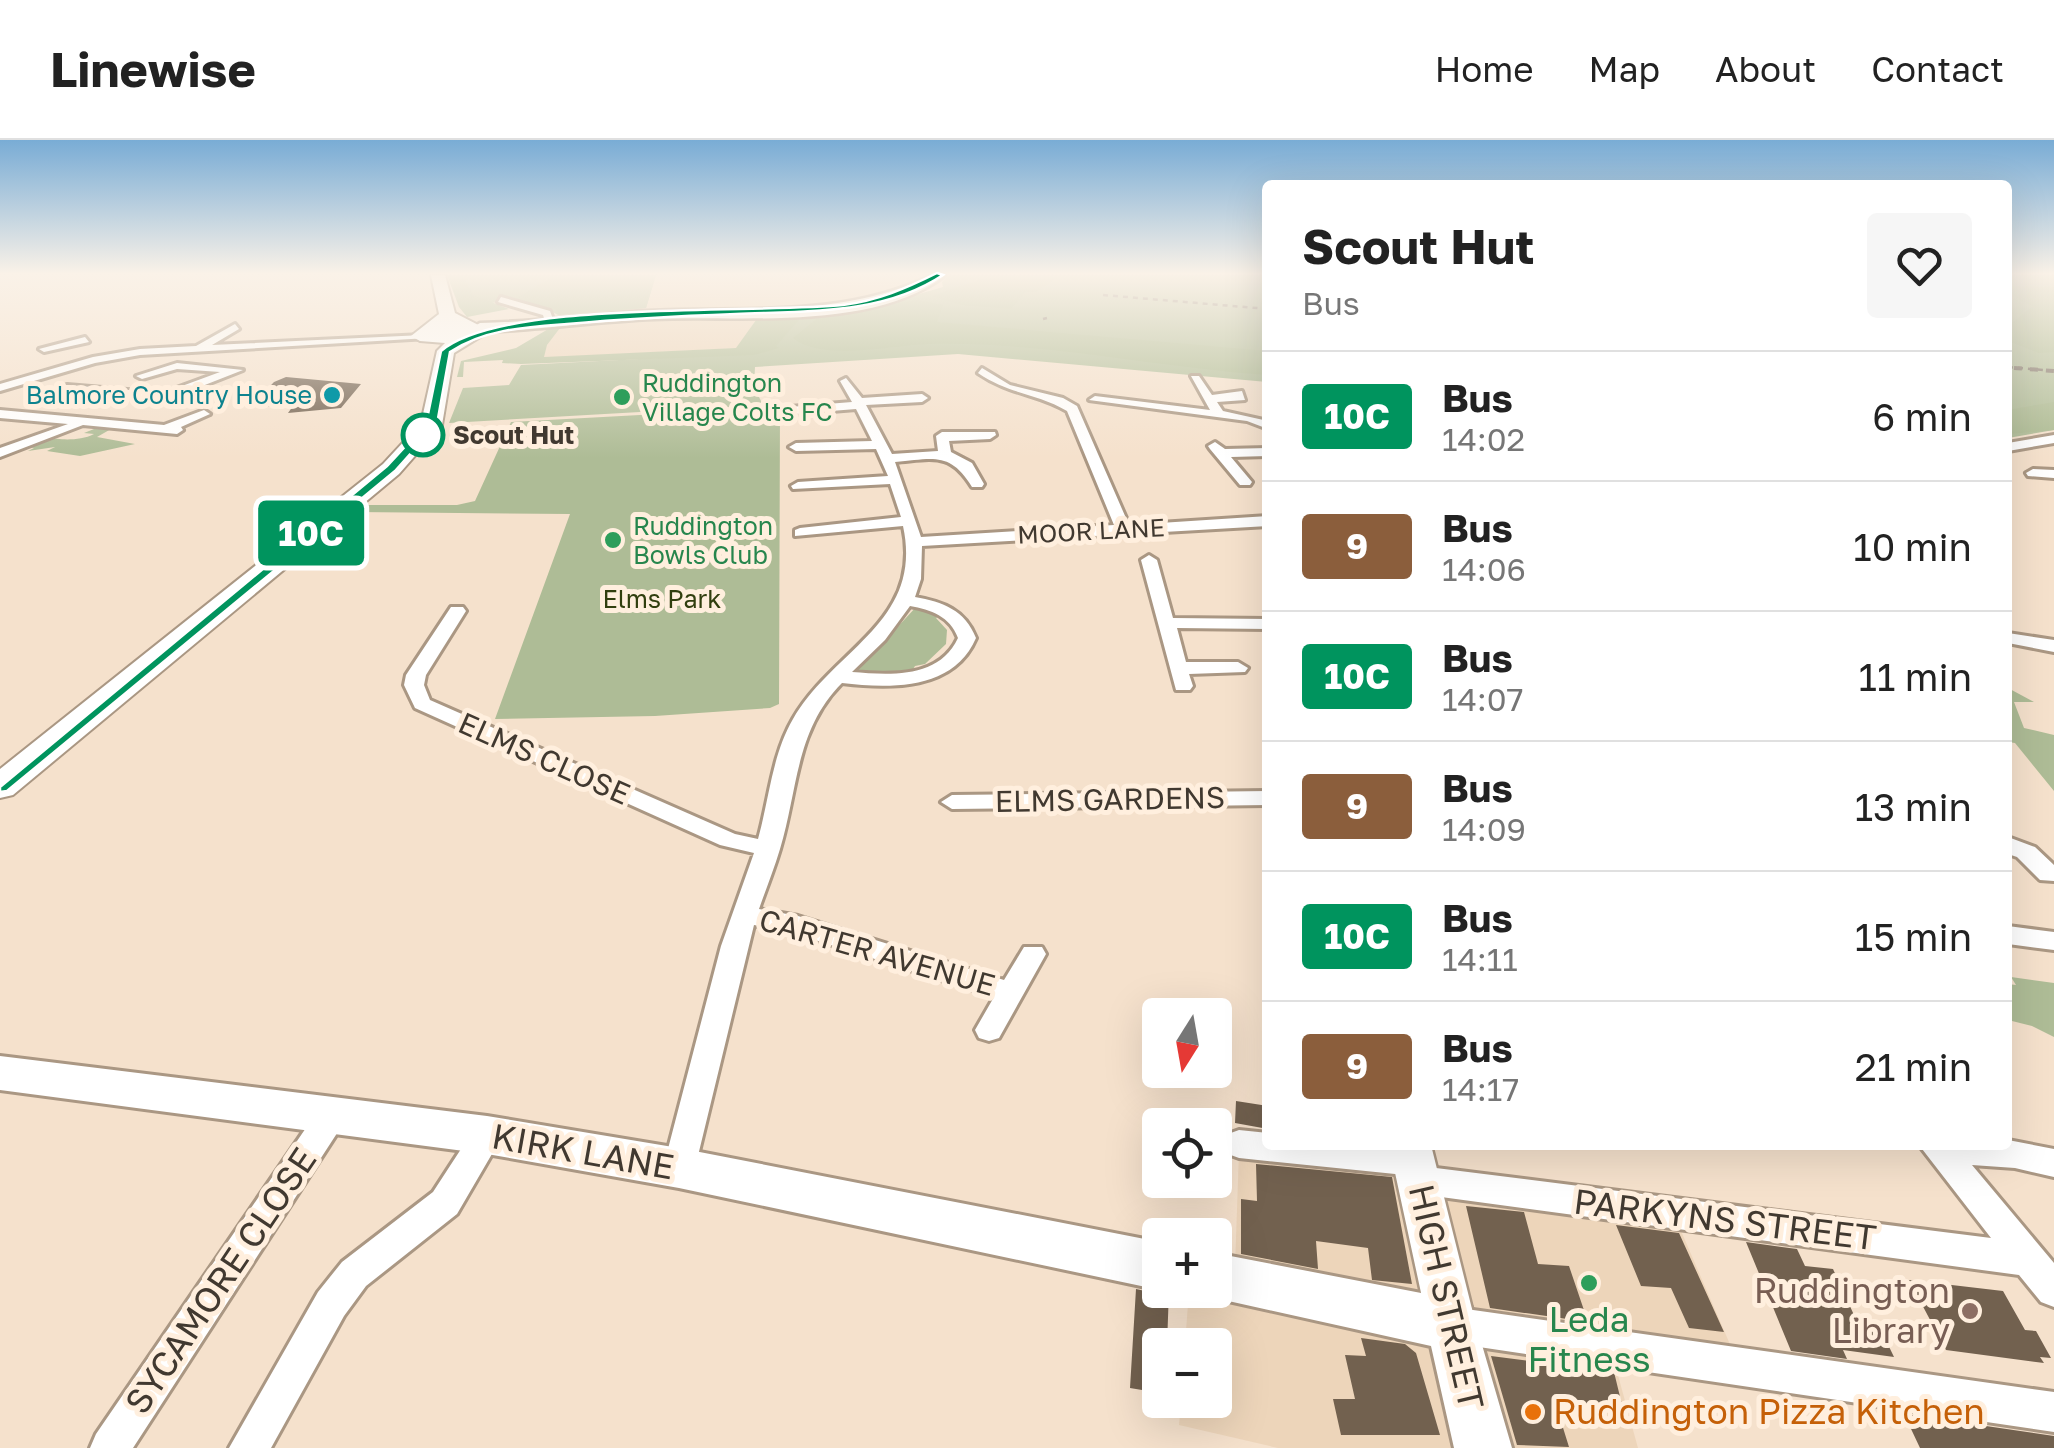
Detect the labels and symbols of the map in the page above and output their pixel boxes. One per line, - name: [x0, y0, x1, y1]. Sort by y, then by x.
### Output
- place label: Ruddington Village Colts FC: [642, 367, 832, 427]
- place label: Balmore Country House: [26, 379, 312, 410]
- marker: Balmore Country House: [321, 384, 343, 406]
- marker: Ruddington Village Colts FC: [611, 386, 633, 408]
- marker: Scout Hut: [402, 414, 444, 456]
- place label: Scout Hut: [453, 419, 574, 450]
- line badge: 10C: [254, 500, 368, 566]
- place label: Ruddington Bowls Club: [633, 510, 773, 570]
- street label: MOOR LANE: [1016, 511, 1166, 550]
- marker: Ruddington Bowls Club: [602, 529, 624, 551]
- park label: Elms Park: [602, 583, 722, 614]
- street label: ELMS CLOSE: [453, 704, 636, 812]
- street label: ELMS GARDENS: [995, 779, 1225, 819]
- street label: CARTER AVENUE: [755, 901, 999, 1003]
- north arrow: [1142, 998, 1232, 1088]
- street label: KIRK LANE: [489, 1114, 678, 1188]
- street label: SYCAMORE CLOSE: [116, 1140, 325, 1421]
- street label: HIGH STREET: [1401, 1180, 1493, 1414]
- street label: PARKYNS STREET: [1572, 1180, 1879, 1258]
- place label: Ruddington Library: [1754, 1269, 1950, 1351]
- marker: Leda Fitness: [1578, 1272, 1600, 1294]
- place label: Leda Fitness: [1527, 1298, 1651, 1380]
- marker: Ruddington Library: [1959, 1300, 1981, 1322]
- place label: Ruddington Pizza Kitchen: [1553, 1390, 1985, 1432]
- marker: Ruddington Pizza Kitchen: [1522, 1401, 1544, 1423]

